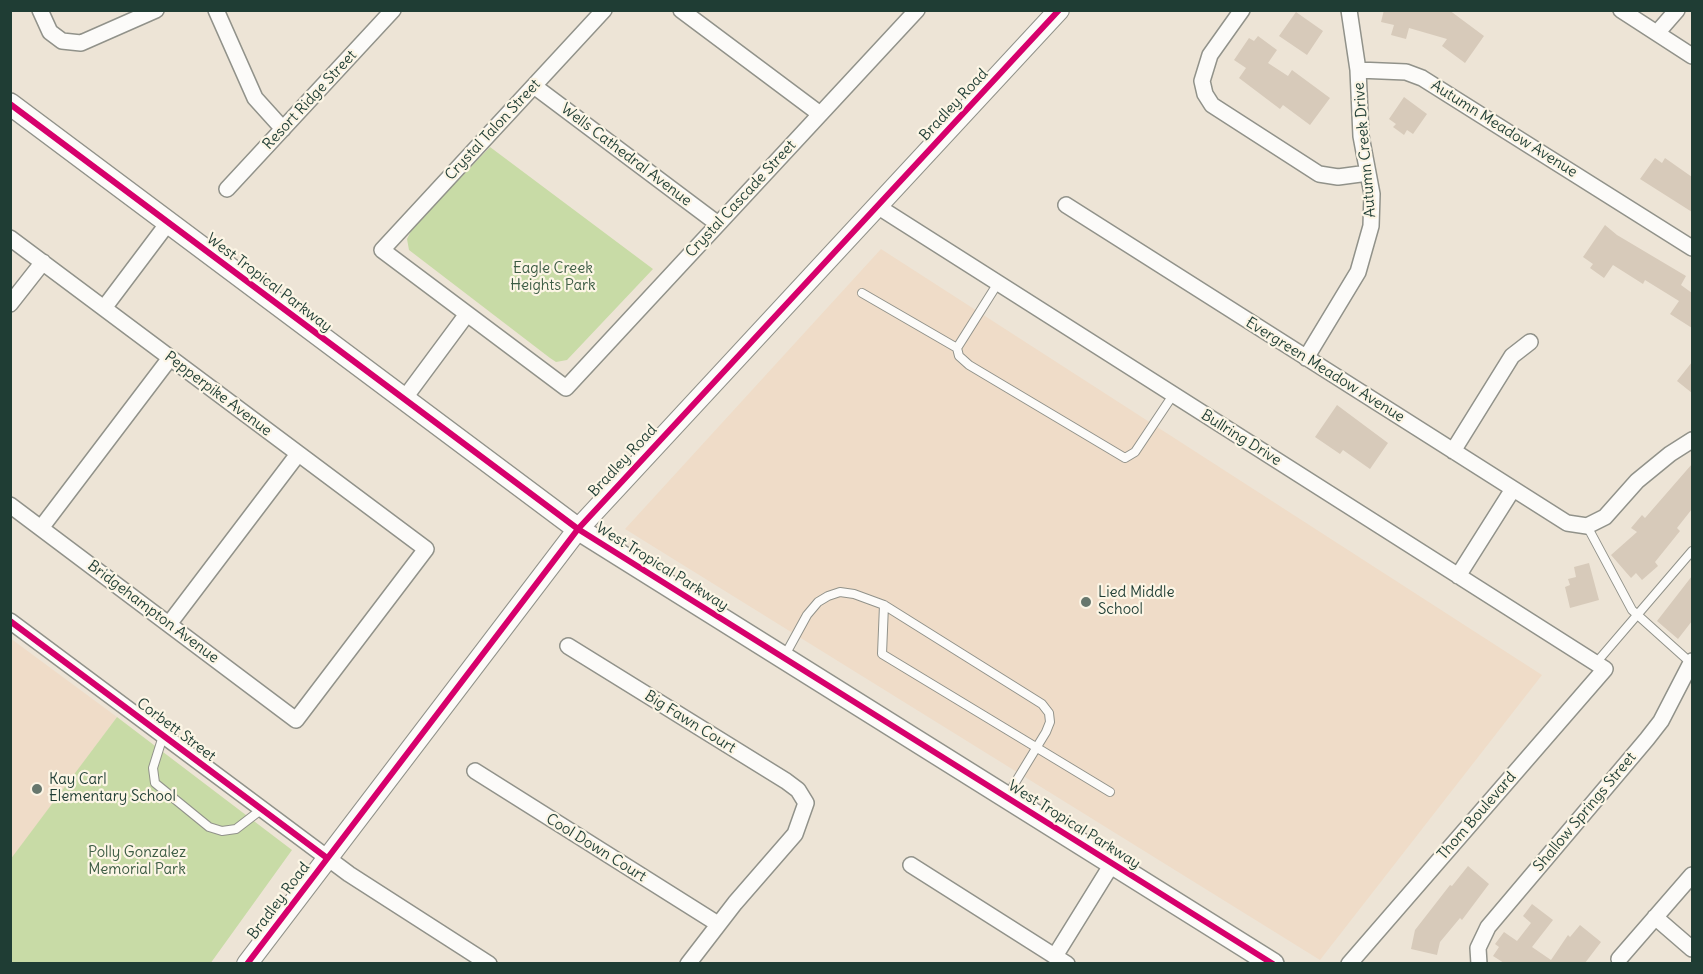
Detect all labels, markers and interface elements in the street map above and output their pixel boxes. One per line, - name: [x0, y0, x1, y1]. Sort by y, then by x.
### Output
- street label: Resort Ridge Street: [259, 47, 361, 153]
- street label: Bradley Road: [916, 65, 992, 145]
- street label: Crystal Talon Street: [442, 76, 544, 184]
- street label: Autumn Meadow Avenue: [1428, 77, 1580, 181]
- street label: Autumn Creek Drive: [1350, 82, 1380, 218]
- street label: Wells Cathedral Avenue: [557, 100, 695, 210]
- street label: Crystal Cascade Street: [682, 137, 800, 261]
- street label: West Tropical Parkway: [203, 230, 335, 336]
- park label: Eagle Creek Heights Park: [510, 260, 596, 295]
- street label: Evergreen Meadow Avenue: [1242, 314, 1408, 426]
- street label: Pepperpike Avenue: [161, 348, 275, 440]
- street label: Bullring Drive: [1198, 406, 1284, 470]
- street label: Bradley Road: [585, 421, 661, 501]
- street label: West Tropical Parkway: [593, 519, 731, 615]
- street label: Bridgehampton Avenue: [84, 557, 222, 667]
- place label: Lied Middle School: [1098, 584, 1175, 619]
- marker: Lied Middle School: [1079, 595, 1093, 609]
- street label: Big Fawn Court: [641, 687, 739, 757]
- street label: Corbett Street: [133, 694, 219, 766]
- street label: Shallow Springs Street: [1530, 749, 1640, 875]
- street label: Thom Boulevard: [1434, 768, 1520, 864]
- place label: Kay Carl Elementary School: [49, 771, 176, 806]
- street label: West Tropical Parkway: [1005, 777, 1143, 873]
- marker: Kay Carl Elementary School: [30, 782, 44, 796]
- street label: Cool Down Court: [543, 810, 649, 886]
- park label: Polly Gonzalez Memorial Park: [88, 844, 186, 879]
- street label: Bradley Road: [244, 859, 314, 943]

